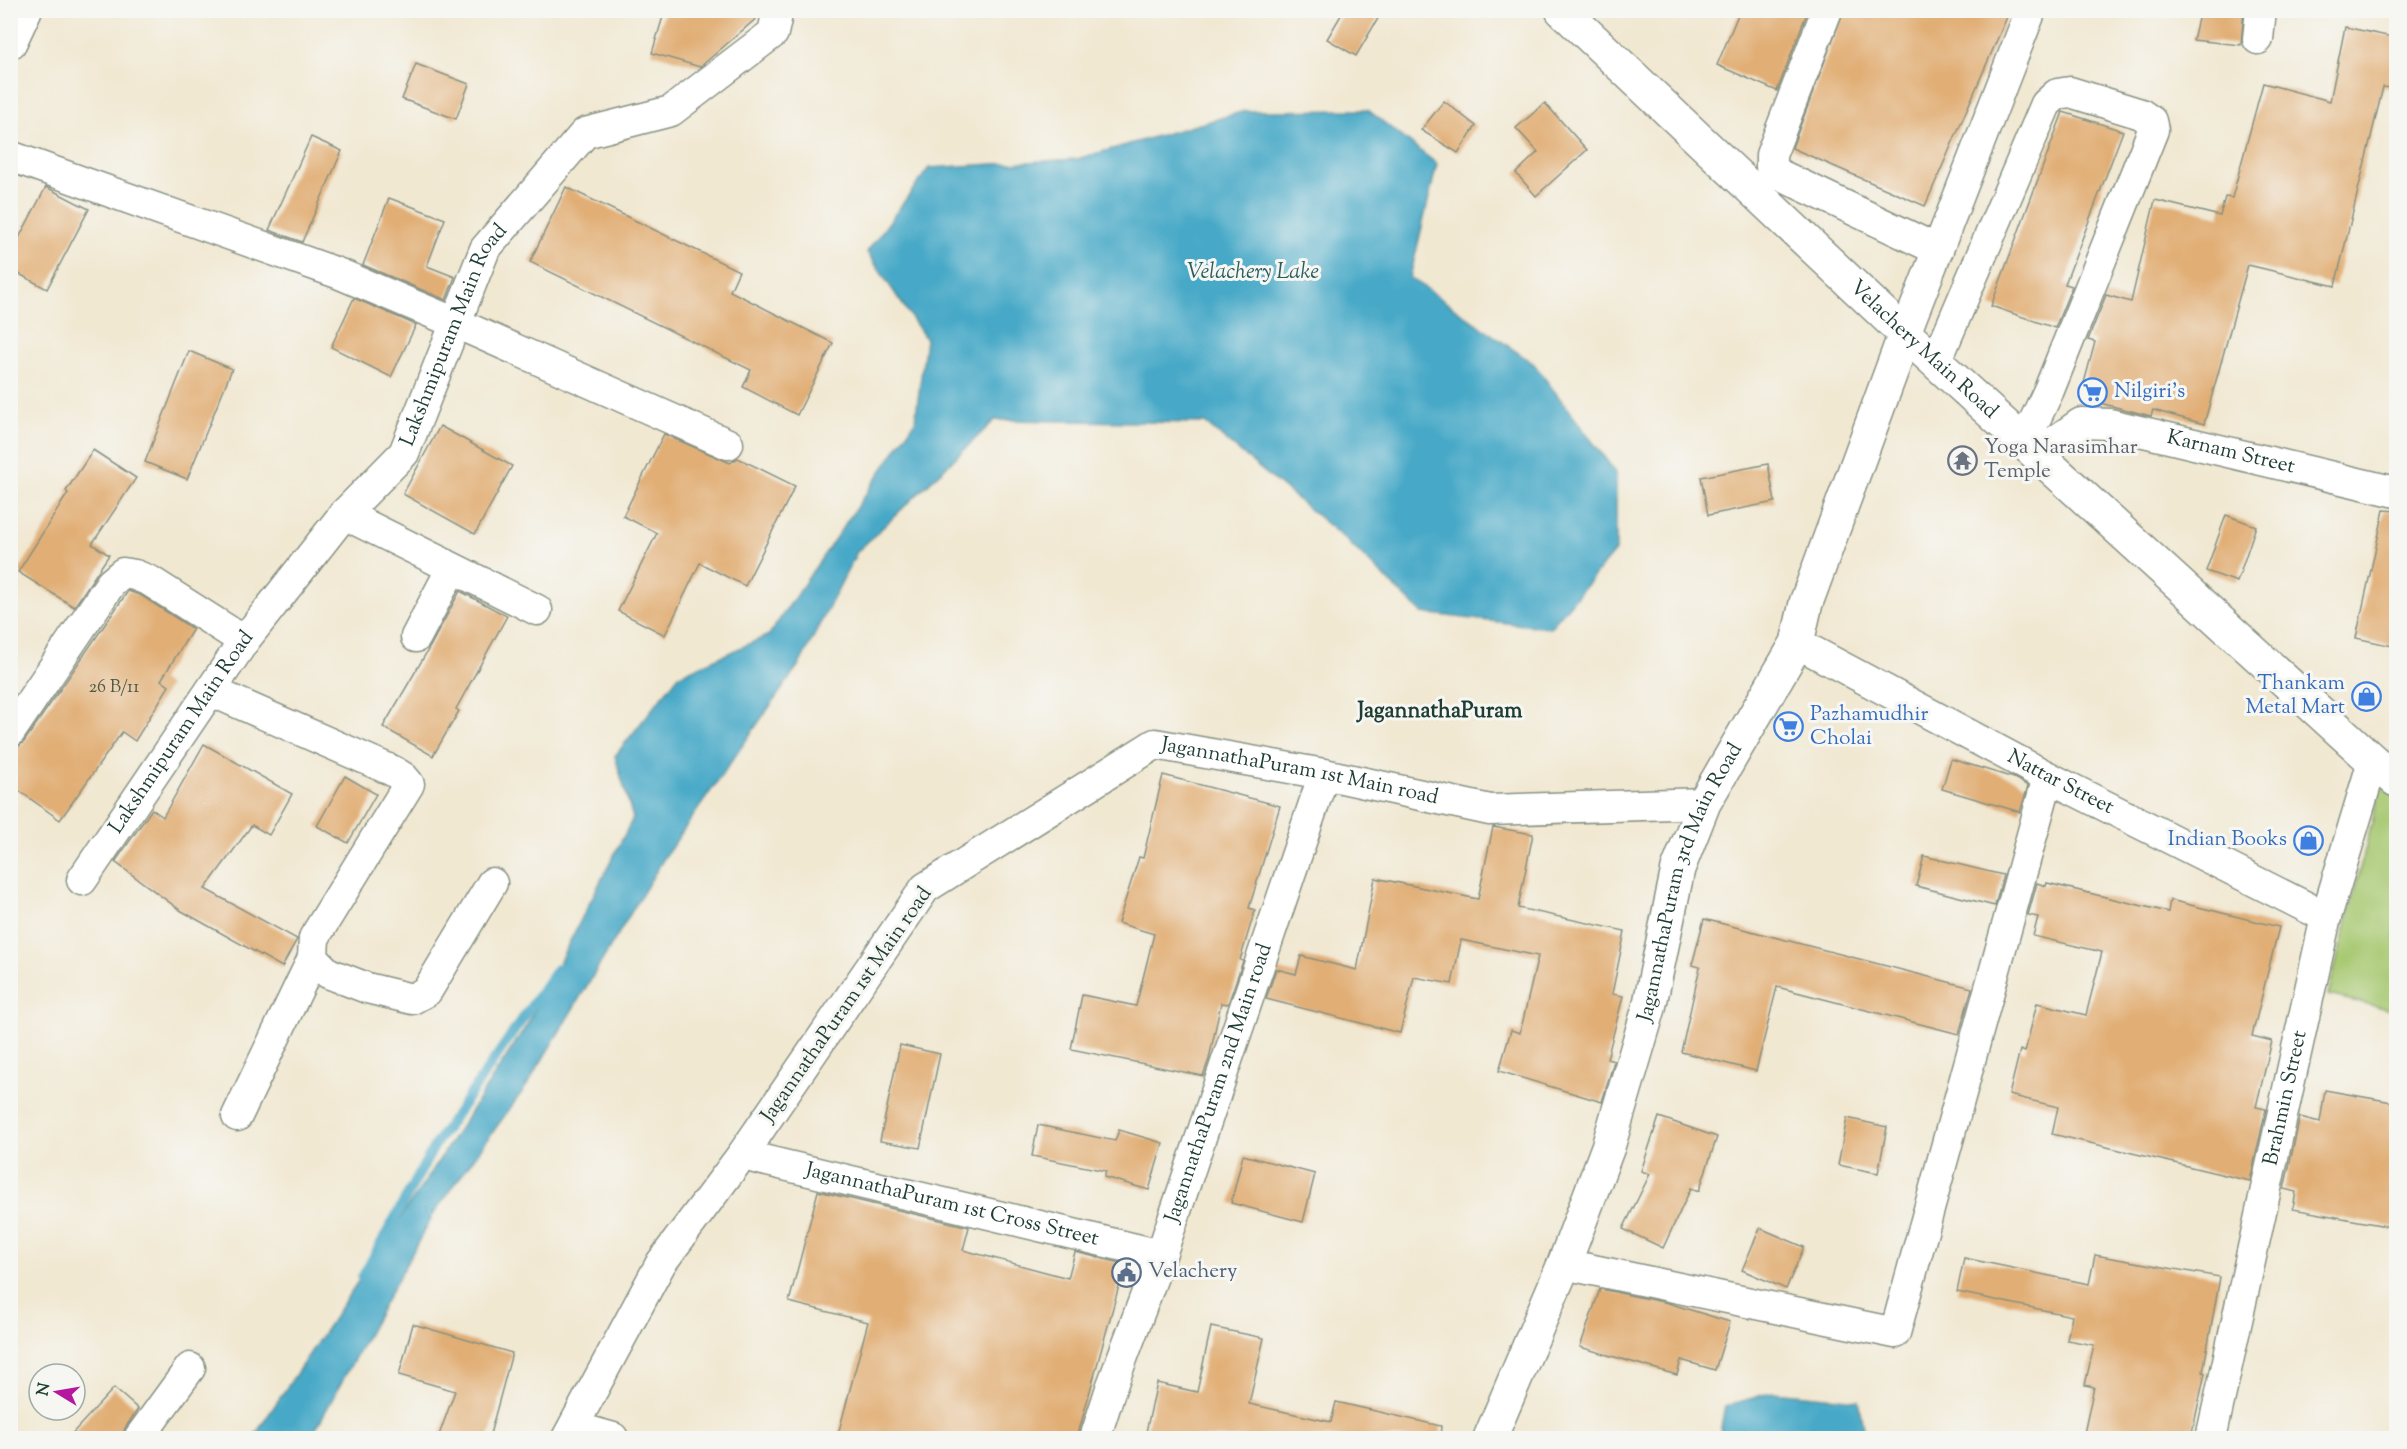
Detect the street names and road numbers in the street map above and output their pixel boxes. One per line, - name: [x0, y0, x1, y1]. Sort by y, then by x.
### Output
- street label: Lakshmipuram Main Road: [393, 217, 515, 451]
- street label: Velachery Main Road: [1842, 273, 2004, 427]
- street label: Karnam Street: [2164, 423, 2298, 482]
- street label: Lakshmipuram Main Road: [102, 624, 262, 840]
- street label: JagannathaPuram 1st Main road: [1158, 730, 1441, 813]
- street label: JagannathaPuram 3rd Main Road: [1630, 737, 1751, 1026]
- street label: Nattar Street: [2001, 743, 2119, 823]
- street label: JagannathaPuram 1st Main road: [753, 881, 940, 1130]
- street label: JagannathaPuram 2nd Main road: [1158, 940, 1280, 1228]
- street label: Brahmin Street: [2257, 1028, 2315, 1169]
- street label: JagannathaPuram 1st Cross Street: [802, 1155, 1102, 1255]

